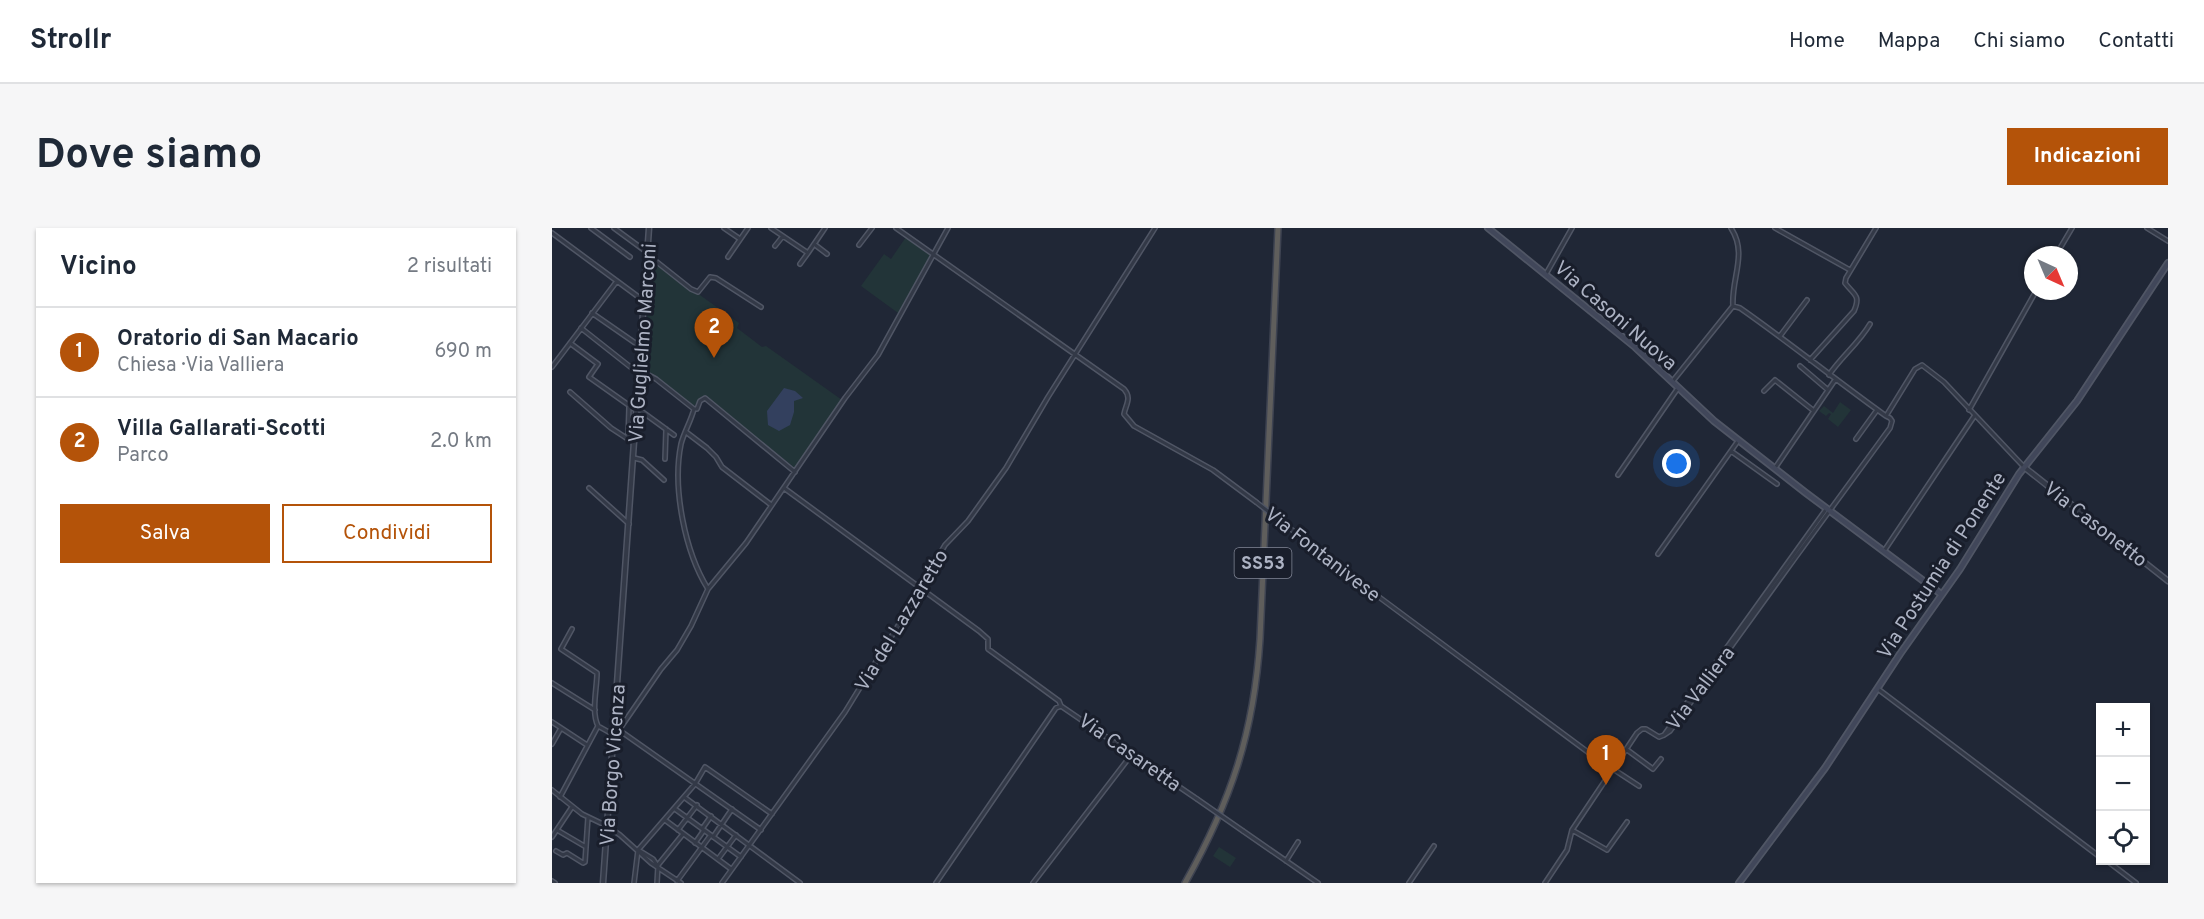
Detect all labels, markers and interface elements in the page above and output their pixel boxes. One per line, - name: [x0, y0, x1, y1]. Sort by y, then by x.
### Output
- text: Strollr: [30, 23, 112, 59]
- text: Home: [1789, 28, 1845, 55]
- text: Mappa: [1878, 28, 1940, 55]
- text: Chi siamo: [1973, 28, 2065, 55]
- text: Contatti: [2098, 28, 2174, 55]
- button: Indicazioni: [2007, 128, 2168, 185]
- text: Dove siamo: [36, 130, 262, 183]
- street label: Via Guglielmo Marconi: [624, 242, 664, 444]
- north arrow: [2024, 246, 2078, 300]
- text: Vicino: [60, 251, 137, 284]
- text: 2 risultati: [407, 254, 492, 280]
- street label: Via Casoni Nuova: [1548, 256, 1682, 377]
- pin: 2: [694, 308, 734, 358]
- text: Oratorio di San Macario: [117, 326, 359, 353]
- text: 1: [76, 339, 84, 365]
- text: 690 m: [435, 339, 492, 365]
- text: Chiesa · Via Valliera: [117, 353, 284, 379]
- text: Villa Gallarati-Scotti: [117, 416, 326, 443]
- text: 2: [73, 429, 86, 455]
- text: 2.0 km: [430, 429, 492, 455]
- text: Parco: [117, 443, 169, 469]
- your location: [1662, 449, 1691, 478]
- street label: Via Postumia di Ponente: [1872, 468, 2013, 665]
- street label: Via Casonetto: [2038, 477, 2152, 574]
- street label: Via Fontanivese: [1259, 502, 1385, 609]
- button: Salva: [60, 504, 270, 563]
- button: Condividi: [282, 504, 492, 563]
- street label: Via del Lazzaretto: [850, 545, 955, 697]
- road number: SS53: [1234, 548, 1292, 578]
- street label: Via Valliera: [1661, 642, 1742, 737]
- street label: Via Borgo Vicenza: [595, 683, 633, 847]
- map controls: [2096, 703, 2150, 865]
- button: +: [2096, 703, 2150, 757]
- street label: Via Casaretta: [1072, 709, 1185, 799]
- pin: 1: [1586, 736, 1626, 785]
- button: −: [2096, 757, 2150, 811]
- button: locate: [2096, 811, 2150, 865]

